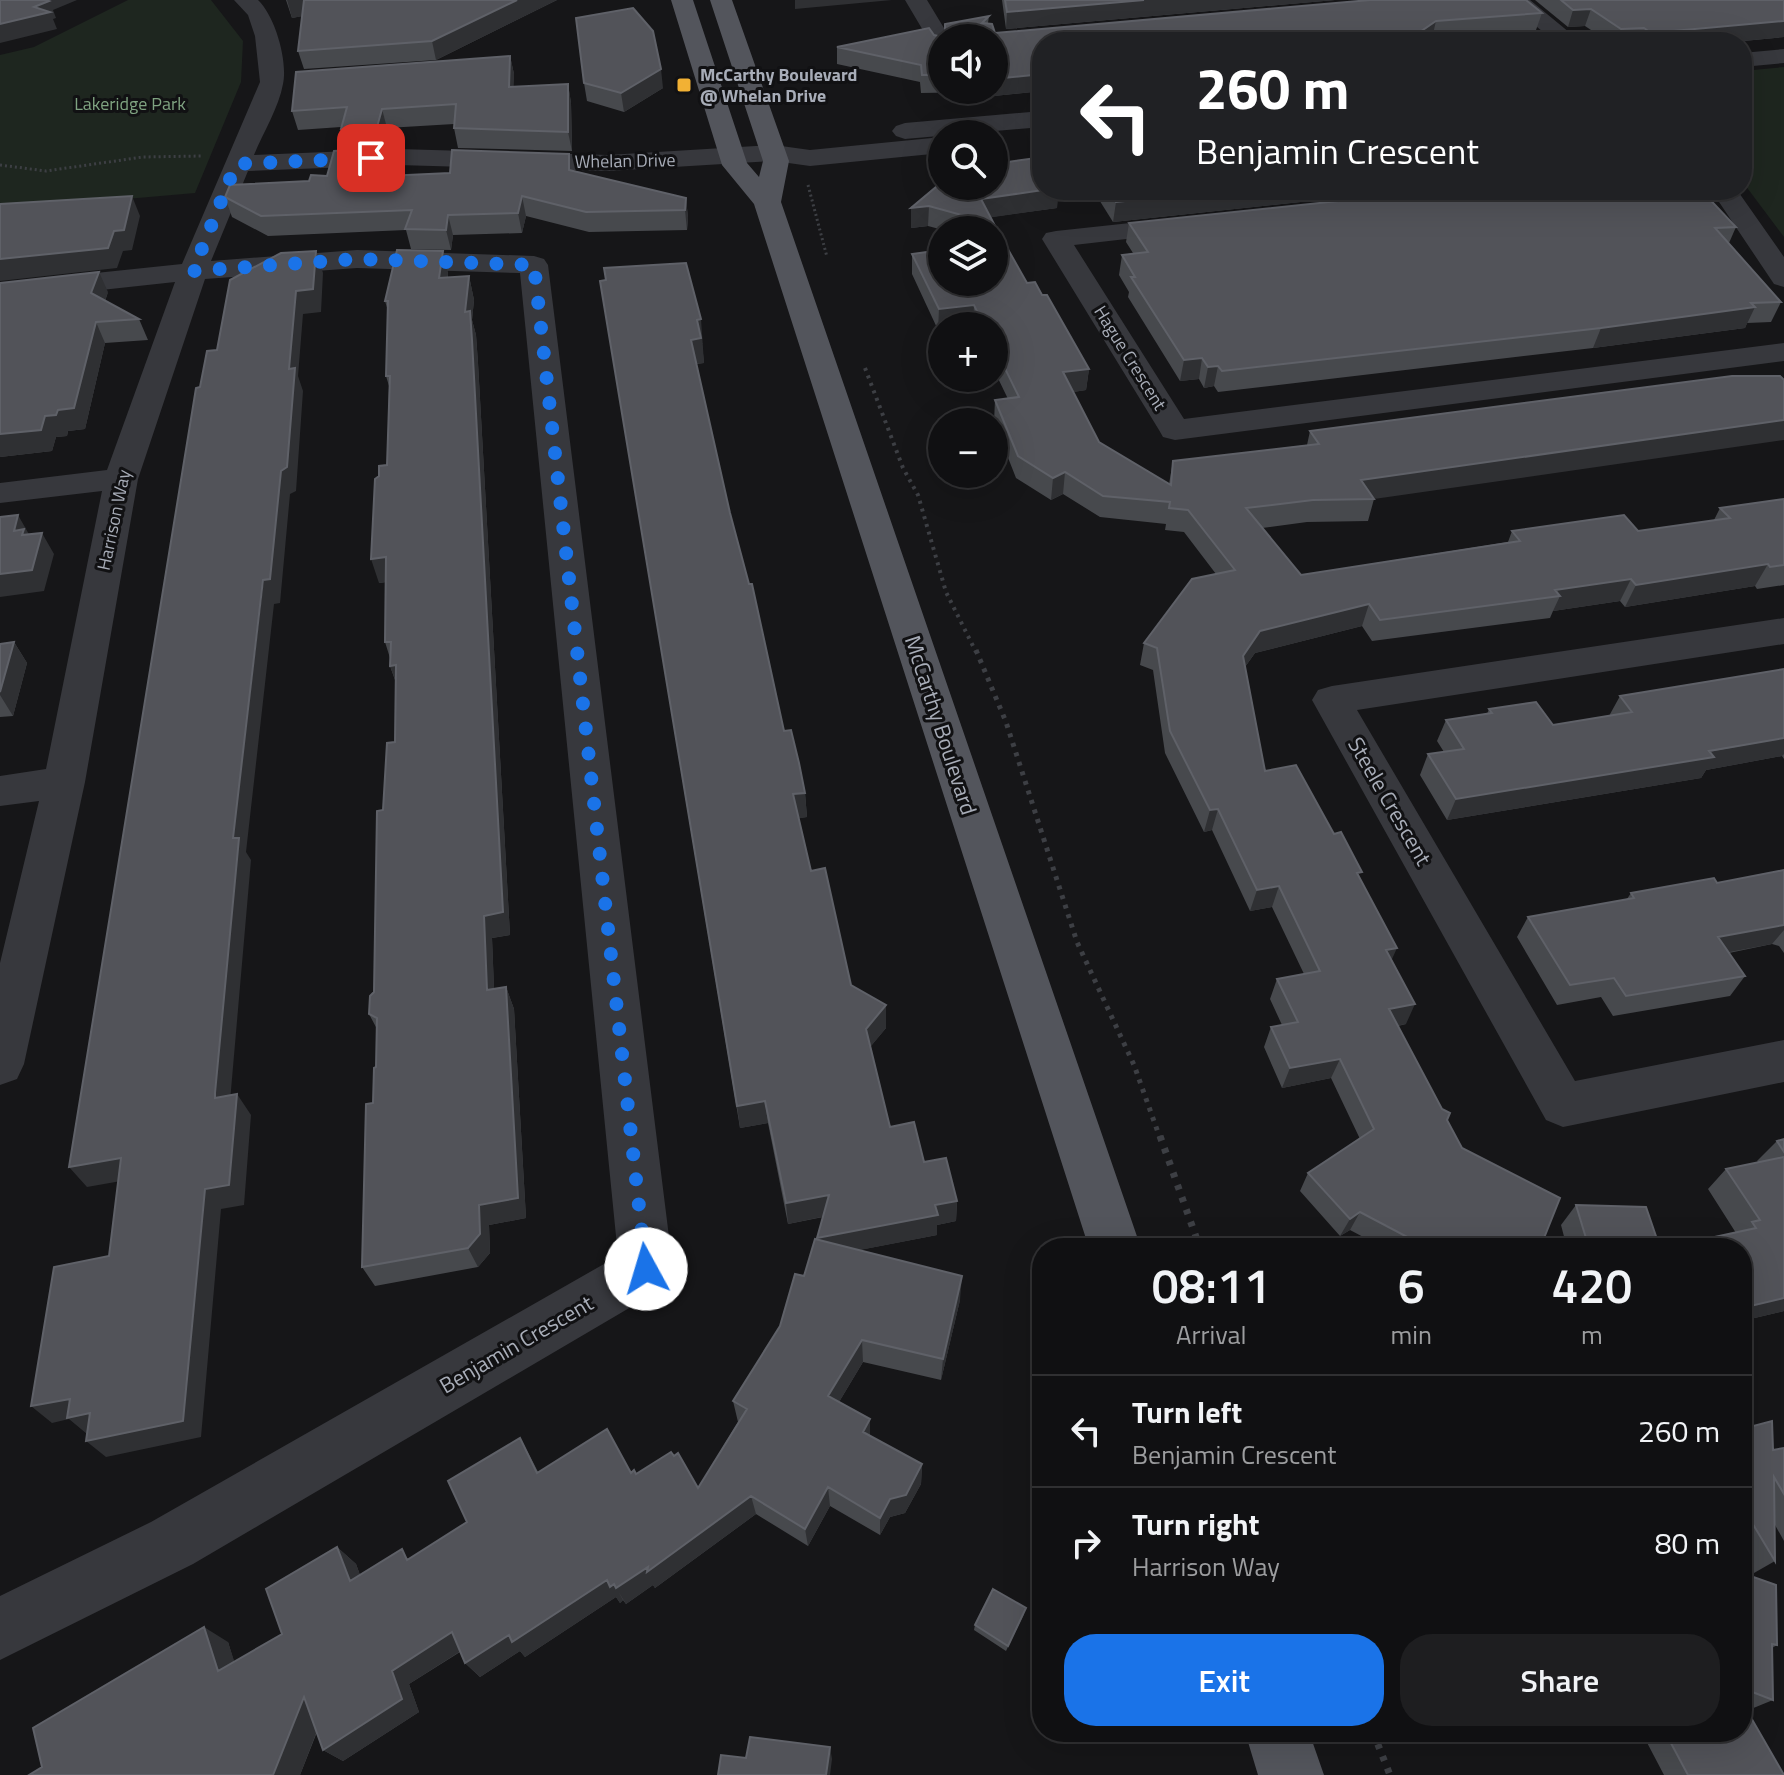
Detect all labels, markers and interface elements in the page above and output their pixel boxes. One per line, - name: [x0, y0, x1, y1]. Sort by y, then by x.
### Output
- map controls: [928, 24, 1008, 488]
- button: sound: [928, 24, 1008, 104]
- text: 260 m: [1196, 46, 1349, 131]
- place label: McCarthy Boulevard @ Whelan Drive: [700, 61, 857, 109]
- icon: left: [1064, 64, 1168, 168]
- marker: McCarthy Boulevard @ Whelan Drive: [675, 76, 693, 94]
- park label: Lakeridge Park: [74, 90, 186, 117]
- button: search: [928, 120, 1008, 200]
- text: Benjamin Crescent: [1196, 123, 1479, 178]
- pin: [337, 124, 405, 192]
- icon: arrive: [349, 136, 393, 180]
- street label: Whelan Drive: [574, 146, 676, 175]
- button: layers: [928, 216, 1008, 296]
- street label: Hague Crescent: [1087, 300, 1174, 416]
- button: +: [928, 312, 1008, 392]
- button: −: [928, 408, 1008, 488]
- street label: Harrison Way: [90, 467, 137, 573]
- street label: McCarthy Boulevard: [896, 631, 986, 819]
- street label: Steele Crescent: [1339, 730, 1441, 872]
- position arrow: [604, 1227, 688, 1311]
- text: 08:11: [1152, 1249, 1271, 1322]
- text: 6: [1398, 1249, 1425, 1322]
- text: 420: [1552, 1249, 1632, 1322]
- street label: Benjamin Crescent: [433, 1286, 600, 1402]
- text: Arrival: [1176, 1315, 1246, 1354]
- text: min: [1390, 1315, 1432, 1354]
- text: m: [1581, 1315, 1603, 1354]
- text: Turn left: [1132, 1389, 1242, 1435]
- text: 260 m: [1638, 1408, 1720, 1454]
- icon: left: [1064, 1409, 1108, 1453]
- text: Benjamin Crescent: [1132, 1435, 1336, 1474]
- text: Turn right: [1132, 1501, 1260, 1547]
- text: 80 m: [1655, 1520, 1720, 1566]
- icon: right: [1064, 1521, 1108, 1565]
- text: Harrison Way: [1132, 1547, 1280, 1586]
- button: Exit: [1064, 1634, 1384, 1726]
- button: Share: [1400, 1634, 1720, 1726]

